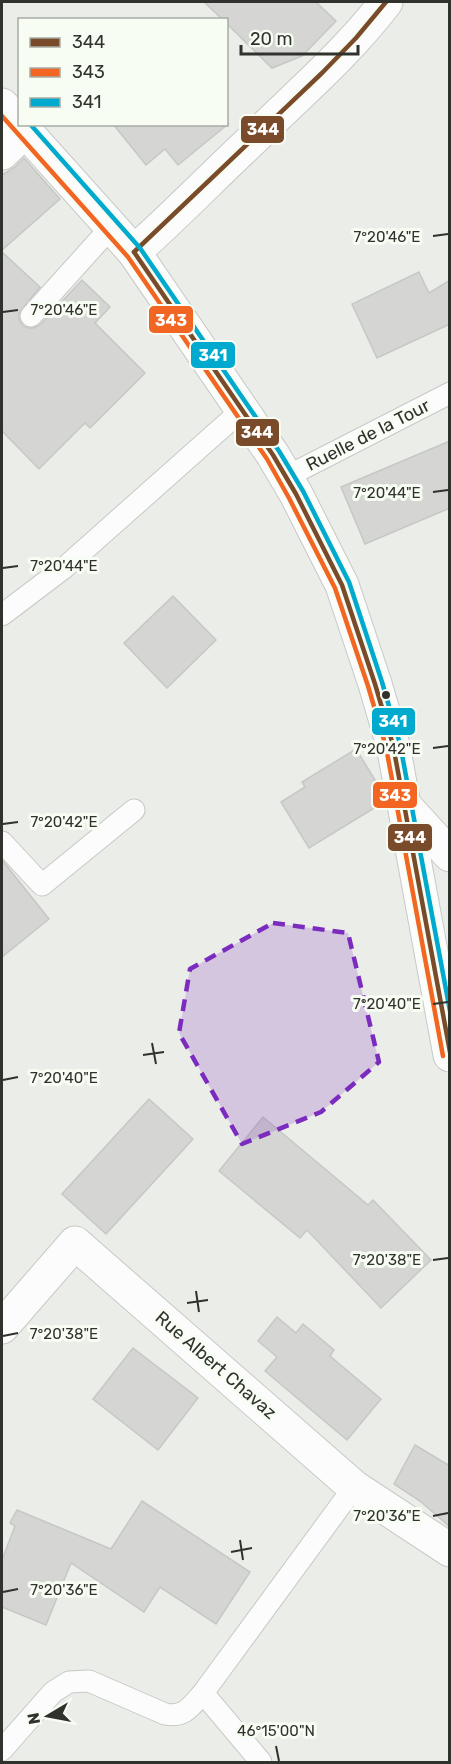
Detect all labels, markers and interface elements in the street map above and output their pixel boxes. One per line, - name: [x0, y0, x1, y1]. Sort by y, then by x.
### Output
- legend: [18, 18, 228, 126]
- scale bar: [241, 18, 358, 56]
- text: 20 m: [250, 28, 292, 50]
- text: 344: [72, 31, 105, 53]
- text: 343: [72, 61, 105, 83]
- text: 341: [72, 91, 101, 113]
- line badge: 344: [240, 115, 285, 144]
- text: 344: [247, 120, 279, 139]
- text: 7°20'46"E: [354, 228, 420, 246]
- text: 7°20'46"E: [31, 301, 97, 319]
- line badge: 343: [148, 305, 194, 334]
- text: 343: [155, 311, 187, 330]
- line badge: 341: [190, 341, 236, 369]
- text: 341: [198, 346, 228, 365]
- street label: Ruelle de la Tour: [302, 394, 434, 476]
- line badge: 344: [235, 418, 280, 447]
- text: 344: [241, 423, 273, 442]
- text: 7°20'44"E: [353, 484, 421, 502]
- text: 7°20'44"E: [30, 557, 98, 575]
- unlabelled marker: [380, 689, 392, 701]
- line badge: 341: [371, 707, 416, 736]
- text: 341: [378, 712, 408, 731]
- text: 7°20'42"E: [353, 740, 421, 758]
- line badge: 343: [372, 781, 418, 809]
- text: 343: [379, 786, 411, 805]
- text: 7°20'42"E: [30, 813, 98, 831]
- line badge: 344: [387, 823, 433, 852]
- text: 344: [394, 828, 426, 847]
- text: 7°20'40"E: [353, 995, 421, 1013]
- text: 7°20'40"E: [30, 1069, 98, 1087]
- text: 7°20'38"E: [353, 1251, 421, 1269]
- street label: Rue Albert Chavaz: [151, 1306, 281, 1424]
- text: 7°20'38"E: [30, 1325, 98, 1343]
- text: 7°20'36"E: [353, 1507, 421, 1525]
- text: 7°20'36"E: [30, 1581, 98, 1599]
- north arrow: [18, 1686, 78, 1746]
- text: N: [23, 1711, 44, 1726]
- text: 46°15'00"N: [237, 1722, 315, 1740]

